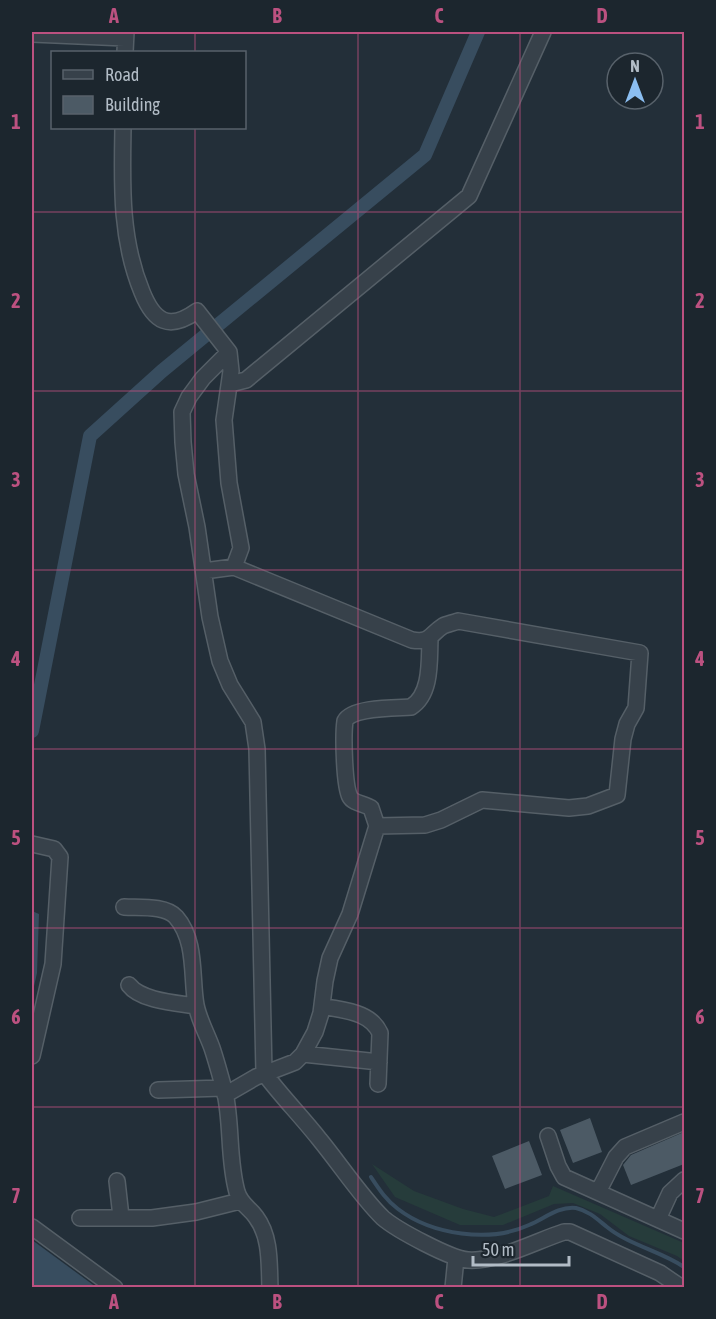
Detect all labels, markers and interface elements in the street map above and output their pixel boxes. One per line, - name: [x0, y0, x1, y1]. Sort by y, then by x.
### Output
- text: A: [108, 4, 119, 27]
- text: B: [272, 4, 282, 27]
- text: C: [435, 4, 444, 27]
- text: D: [596, 4, 608, 27]
- legend: [51, 51, 246, 129]
- north arrow: [605, 51, 665, 111]
- text: N: [630, 57, 640, 75]
- text: Road: [105, 64, 139, 85]
- text: Building: [105, 94, 160, 115]
- text: 1: [11, 110, 21, 133]
- text: 1: [695, 110, 705, 133]
- text: 2: [11, 289, 21, 312]
- text: 2: [695, 289, 705, 312]
- text: 3: [11, 468, 21, 491]
- text: 3: [695, 468, 705, 491]
- text: 4: [10, 647, 21, 670]
- text: 4: [694, 647, 705, 670]
- text: 5: [11, 826, 21, 849]
- text: 5: [695, 826, 705, 849]
- text: 6: [11, 1005, 21, 1028]
- text: 6: [695, 1005, 705, 1028]
- text: 7: [11, 1184, 21, 1207]
- text: 7: [695, 1184, 705, 1207]
- scale bar: [473, 1229, 569, 1267]
- text: 50 m: [482, 1239, 514, 1260]
- text: A: [108, 1290, 119, 1313]
- text: B: [272, 1290, 282, 1313]
- text: C: [435, 1290, 444, 1313]
- text: D: [596, 1290, 608, 1313]

